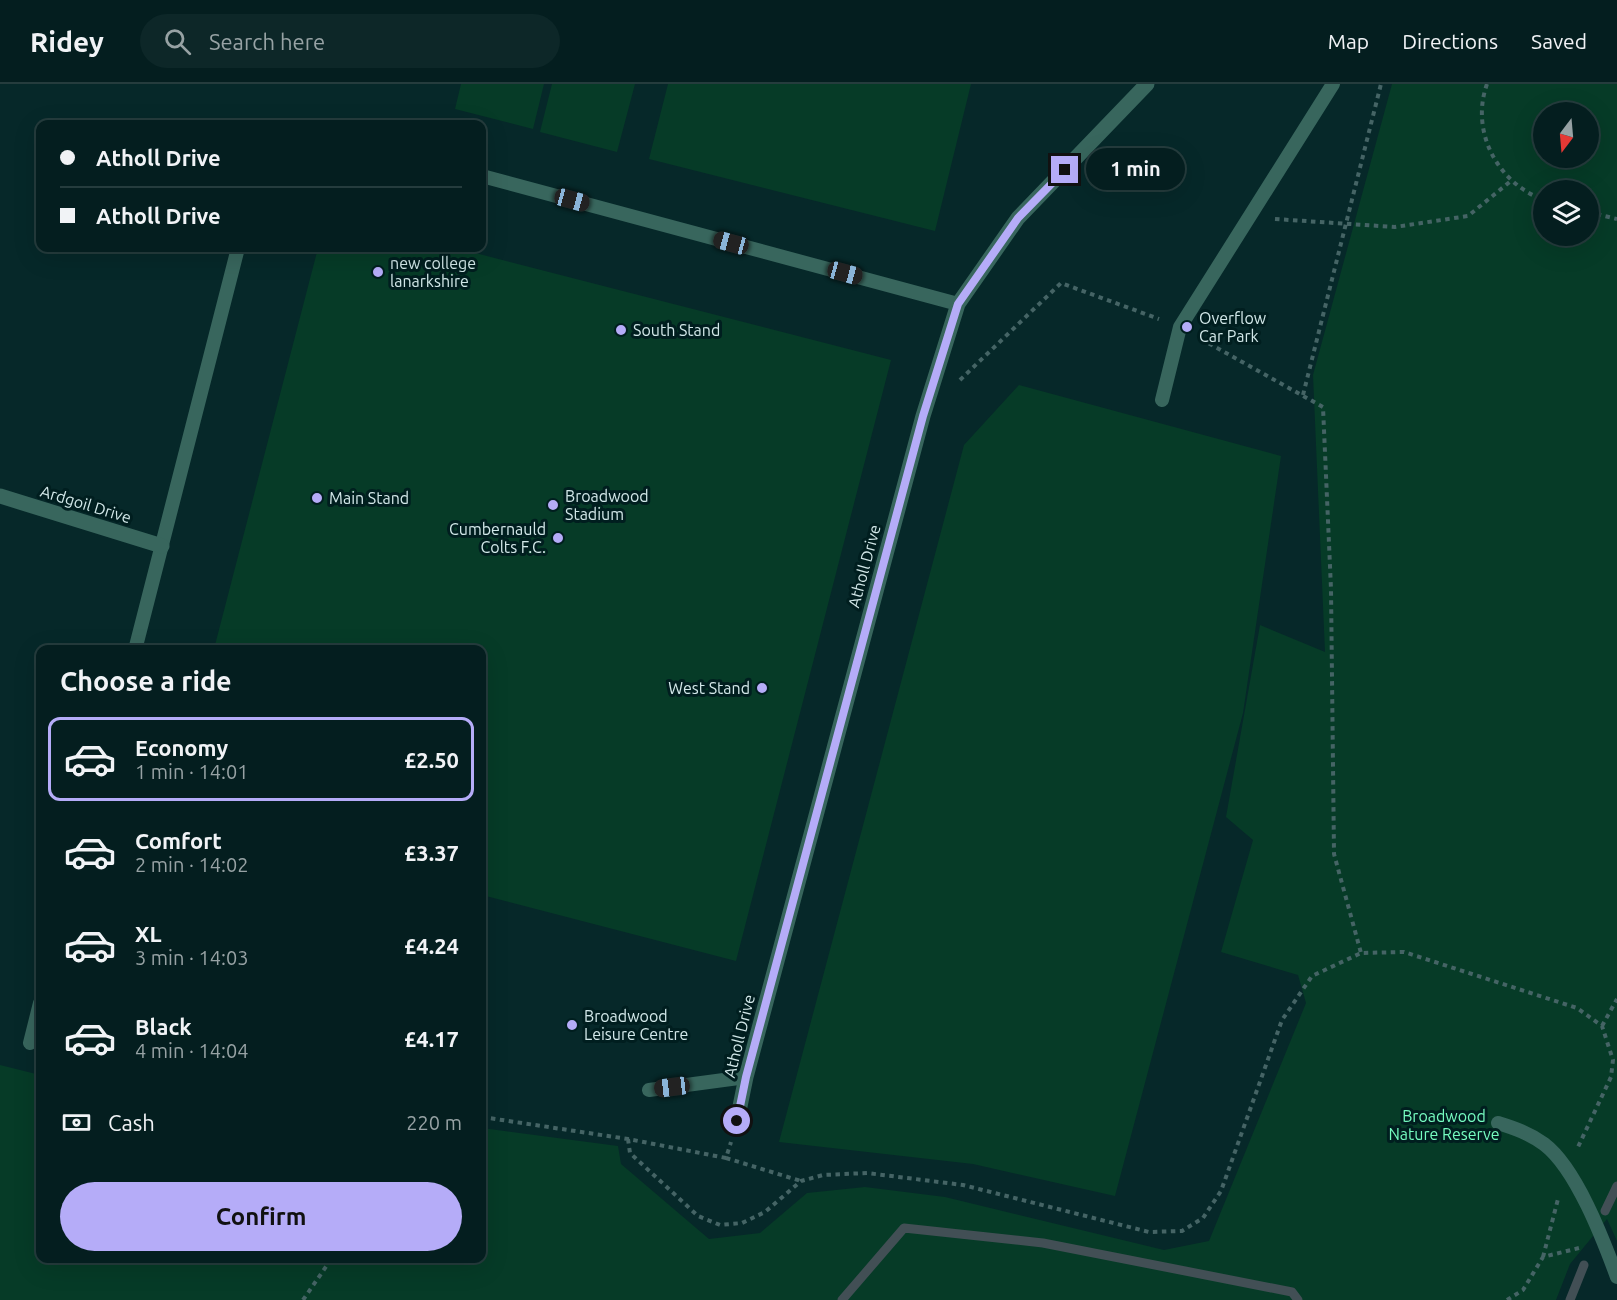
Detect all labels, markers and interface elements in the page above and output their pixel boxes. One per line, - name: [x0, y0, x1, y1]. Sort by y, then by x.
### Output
- search box: [140, 14, 560, 68]
- icon: search: [161, 25, 194, 58]
- text: Ridey: [30, 26, 104, 57]
- text: Search here: [209, 29, 325, 54]
- text: Map: [1328, 29, 1369, 53]
- text: Directions: [1402, 29, 1498, 53]
- text: Saved: [1531, 29, 1587, 53]
- north arrow: [1533, 102, 1599, 168]
- map controls: [1533, 102, 1599, 246]
- text: Atholl Drive: [96, 145, 221, 170]
- callout: 1 min: [1086, 149, 1185, 191]
- route end: [1051, 156, 1078, 183]
- text: 1 min: [1110, 157, 1161, 180]
- button: layers: [1533, 180, 1599, 246]
- car: [552, 187, 592, 213]
- text: Atholl Drive: [96, 203, 221, 228]
- car: [711, 230, 751, 256]
- place label: new college lanarkshire: [390, 254, 476, 290]
- car: [825, 260, 865, 286]
- marker: new college lanarkshire: [371, 265, 385, 279]
- place label: Overflow Car Park: [1199, 309, 1267, 345]
- marker: Overflow Car Park: [1180, 320, 1194, 334]
- place label: South Stand: [633, 321, 720, 339]
- marker: South Stand: [614, 323, 628, 337]
- street label: Ardgoil Drive: [38, 482, 134, 526]
- place label: Broadwood Stadium: [565, 487, 649, 523]
- place label: Main Stand: [329, 489, 409, 507]
- marker: Main Stand: [310, 491, 324, 505]
- marker: Broadwood Stadium: [546, 498, 560, 512]
- place label: Cumbernauld Colts F.C.: [449, 520, 546, 556]
- street label: Atholl Drive: [844, 523, 884, 609]
- marker: Cumbernauld Colts F.C.: [551, 531, 565, 545]
- text: Choose a ride: [60, 666, 232, 696]
- place label: West Stand: [668, 679, 750, 697]
- marker: West Stand: [755, 681, 769, 695]
- icon: car: [63, 732, 117, 786]
- text: Economy: [135, 735, 228, 760]
- text: £2.50: [404, 747, 459, 772]
- text: 1 min · 14:01: [135, 760, 249, 783]
- icon: car: [63, 825, 117, 879]
- text: Comfort: [135, 828, 222, 853]
- text: £3.37: [404, 840, 459, 865]
- text: 2 min · 14:02: [135, 853, 249, 876]
- icon: car: [63, 918, 117, 972]
- text: XL: [135, 921, 162, 946]
- text: £4.24: [404, 933, 459, 958]
- text: 3 min · 14:03: [135, 946, 249, 969]
- street label: Atholl Drive: [720, 993, 758, 1079]
- place label: Broadwood Leisure Centre: [584, 1007, 688, 1043]
- icon: car: [63, 1011, 117, 1065]
- text: Black: [135, 1014, 192, 1039]
- marker: Broadwood Leisure Centre: [565, 1018, 579, 1032]
- text: £4.17: [404, 1026, 459, 1051]
- text: 4 min · 14:04: [135, 1039, 249, 1062]
- car: [653, 1076, 691, 1098]
- icon: cash: [60, 1106, 93, 1139]
- route start: [723, 1107, 750, 1134]
- park label: Broadwood Nature Reserve: [1388, 1107, 1500, 1143]
- text: Cash: [108, 1110, 155, 1135]
- text: 220 m: [406, 1111, 462, 1134]
- button: Confirm: [60, 1182, 462, 1251]

